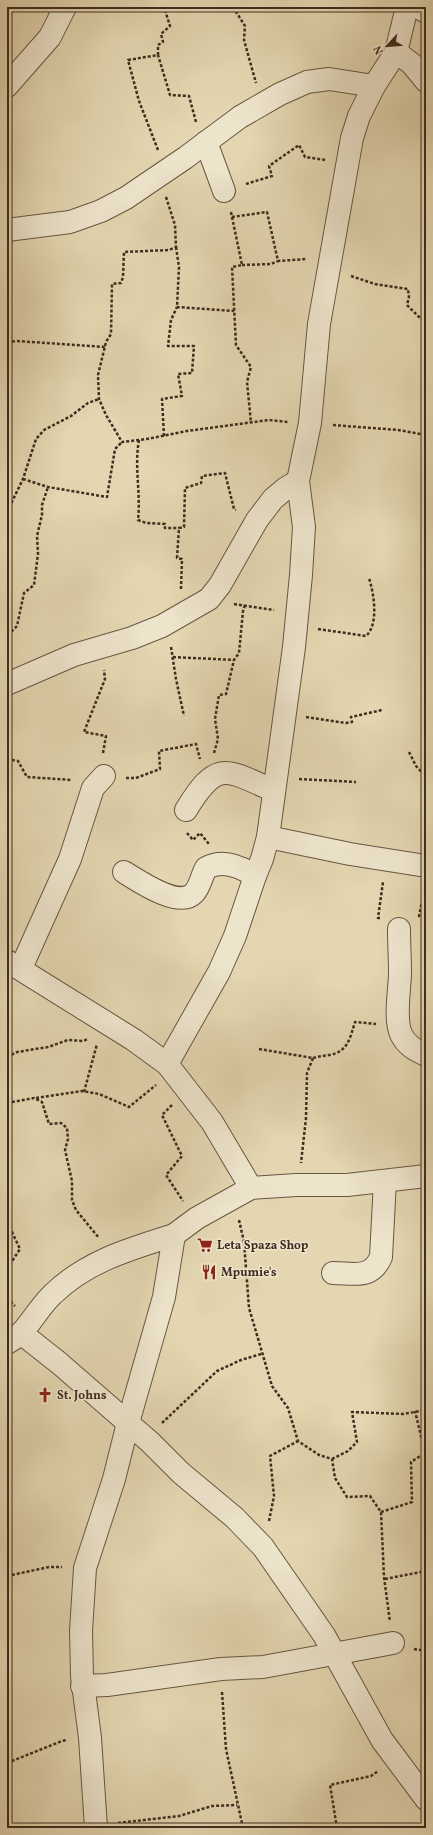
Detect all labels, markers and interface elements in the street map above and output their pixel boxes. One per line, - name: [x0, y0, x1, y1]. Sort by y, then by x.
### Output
- north arrow: [367, 26, 407, 66]
- text: N: [371, 43, 388, 57]
- supermarket icon: Leta Spaza Shop: [196, 1236, 214, 1254]
- place label: Leta Spaza Shop: [217, 1238, 309, 1254]
- restaurant icon: Mpumie's: [200, 1263, 218, 1281]
- place label: Mpumie's: [221, 1265, 277, 1281]
- church icon: St. Johns: [36, 1386, 54, 1404]
- place label: St. Johns: [57, 1388, 107, 1404]

